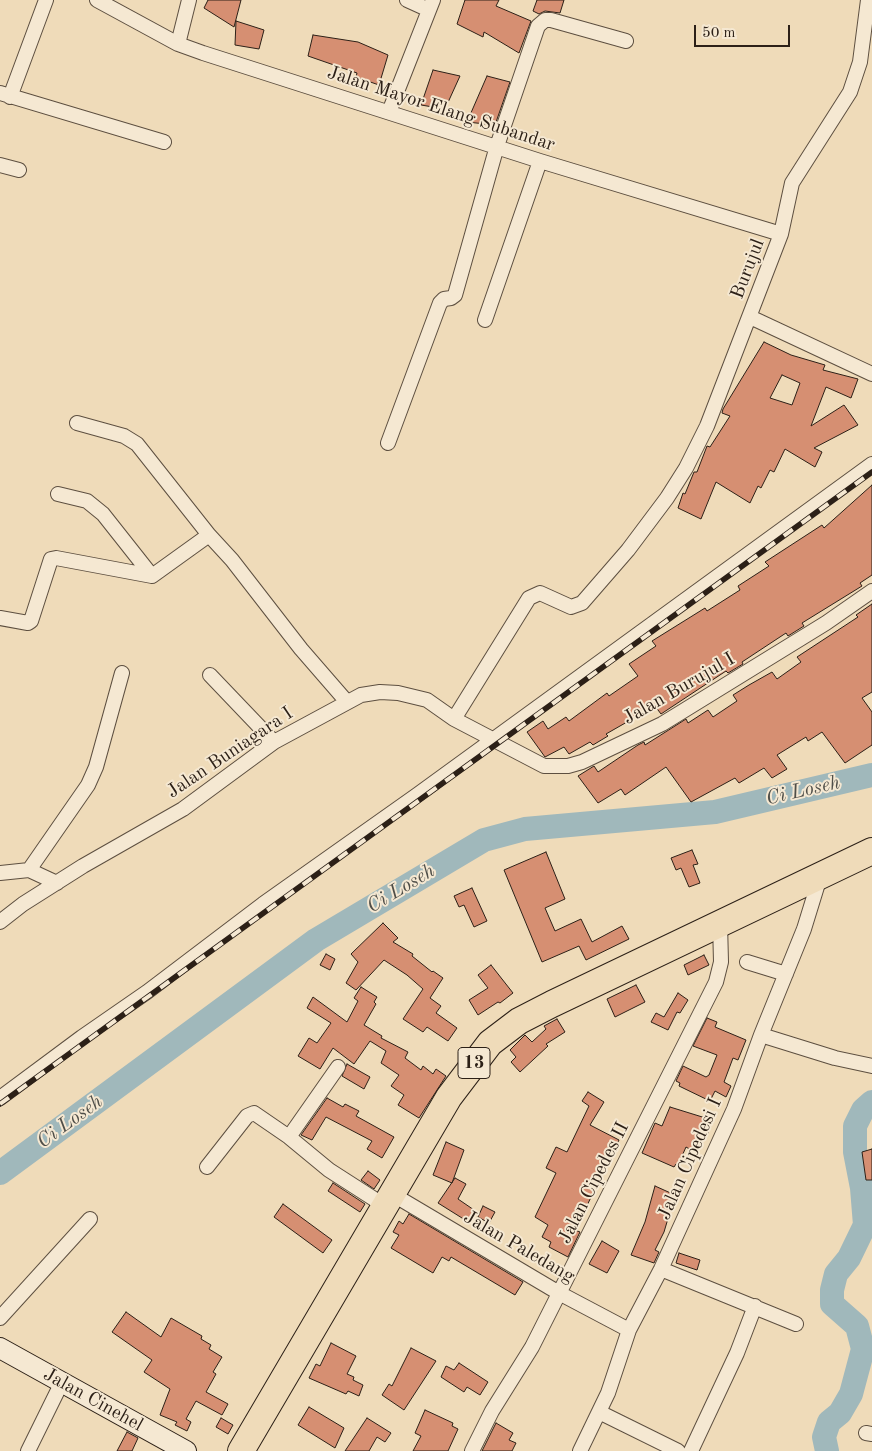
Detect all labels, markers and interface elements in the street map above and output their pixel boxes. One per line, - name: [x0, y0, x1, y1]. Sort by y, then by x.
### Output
- scale bar: [697, 15, 793, 47]
- text: 50 m: [702, 26, 736, 41]
- street label: Jalan Mayor Elang Subandar: [324, 61, 558, 157]
- street label: Burujul: [726, 236, 770, 302]
- street label: Jalan Burujul I: [619, 648, 739, 730]
- street label: Jalan Buniagara I: [163, 702, 297, 804]
- water label: Ci Loseh: [764, 771, 842, 811]
- water label: Ci Loseh: [363, 859, 439, 919]
- road number: 13: [458, 1048, 490, 1078]
- water label: Ci Loseh: [32, 1090, 108, 1154]
- street label: Jalan Cipedesi I: [653, 1095, 727, 1223]
- street label: Jalan Cipedes II: [554, 1118, 634, 1248]
- street label: Jalan Paledang: [459, 1206, 579, 1288]
- street label: Jalan Cinehel: [39, 1363, 147, 1437]

